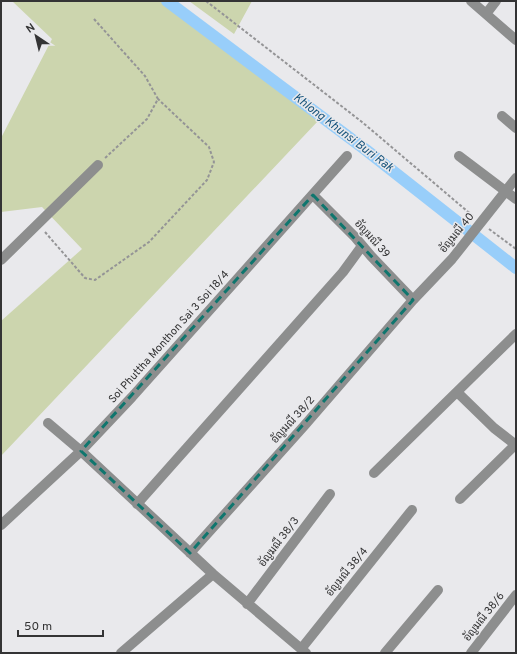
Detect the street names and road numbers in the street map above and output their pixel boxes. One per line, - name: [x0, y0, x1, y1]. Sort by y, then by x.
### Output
- street label: อัญมณี 40: [435, 209, 478, 256]
- street label: อัญมณี 39: [351, 215, 394, 261]
- street label: Soi Phuttha Monthon Sai 3 Soi 18/4: [106, 268, 232, 406]
- street label: อัญมณี 38/2: [267, 392, 318, 447]
- street label: อัญมณี 38/3: [254, 513, 302, 570]
- street label: อัญมณี 38/4: [321, 543, 371, 599]
- street label: อัญมณี 38/6: [459, 588, 508, 645]

